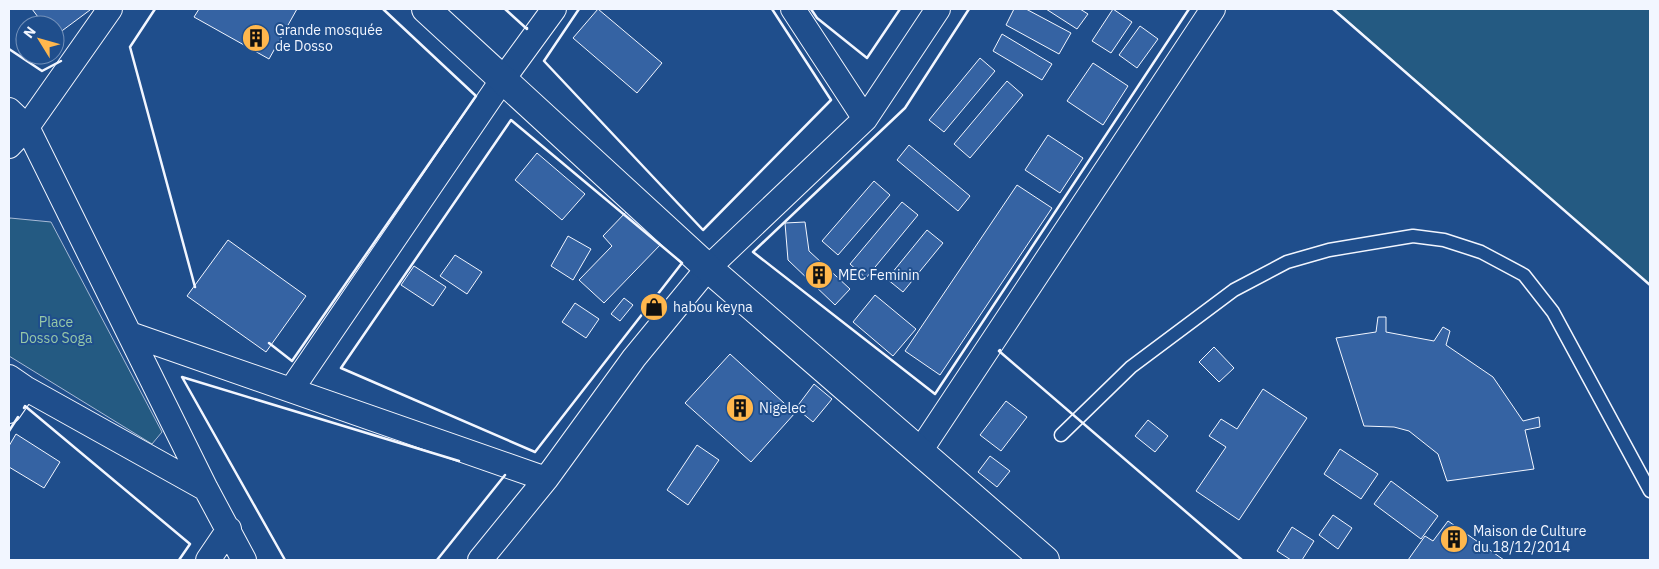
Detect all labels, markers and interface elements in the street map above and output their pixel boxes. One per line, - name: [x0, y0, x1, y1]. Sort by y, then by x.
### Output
- north arrow: [15, 15, 65, 65]
- place label: Grande mosquée de Dosso: [275, 21, 383, 55]
- text: N: [19, 23, 40, 42]
- building icon: Grande mosquée de Dosso: [241, 23, 271, 53]
- building icon: MEC Feminin: [804, 260, 834, 290]
- place label: MEC Feminin: [838, 266, 920, 284]
- shop icon: habou keyna: [639, 292, 669, 322]
- place label: habou keyna: [673, 298, 753, 316]
- park label: Place Dosso Soga: [20, 313, 93, 347]
- building icon: Nigelec: [725, 393, 755, 423]
- place label: Nigelec: [759, 399, 806, 417]
- place label: Maison de Culture du 18/12/2014: [1473, 522, 1587, 556]
- building icon: Maison de Culture du 18/12/2014: [1439, 524, 1469, 554]

